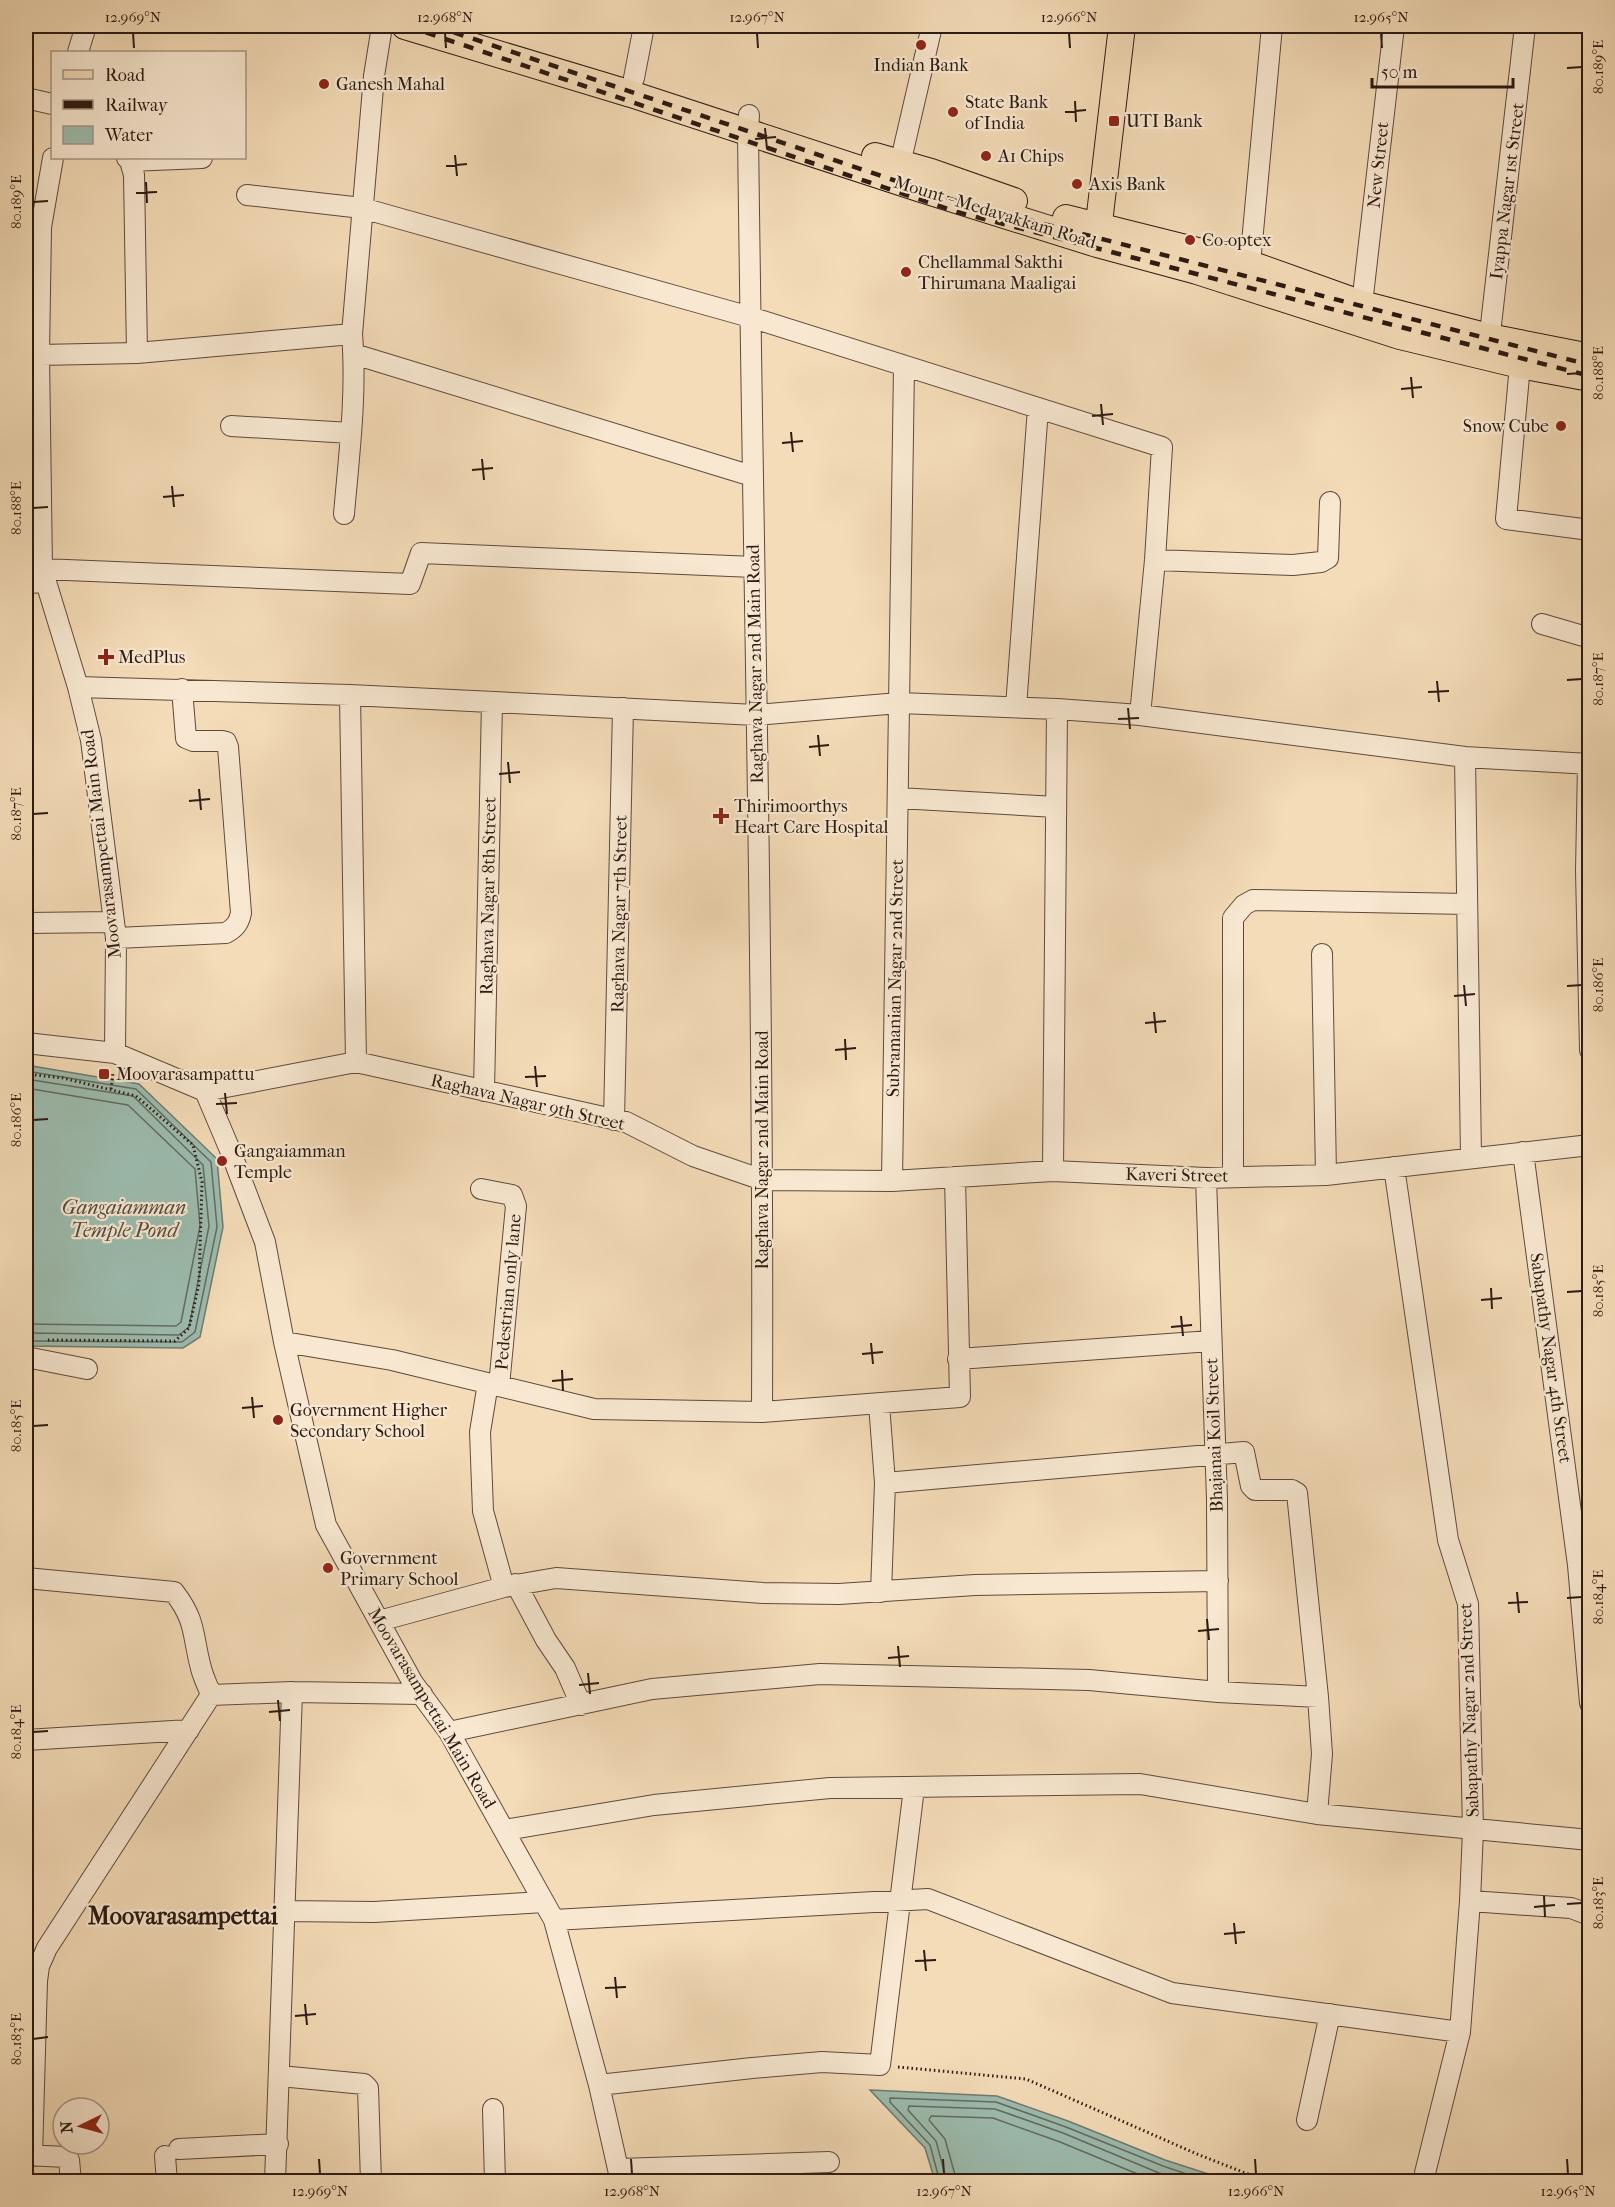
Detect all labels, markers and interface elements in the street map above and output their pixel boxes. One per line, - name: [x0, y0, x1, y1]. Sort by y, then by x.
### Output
- text: 12.969°N: [105, 8, 162, 26]
- text: 12.968°N: [417, 8, 474, 26]
- text: 12.967°N: [729, 8, 785, 26]
- text: 12.966°N: [1041, 8, 1098, 26]
- text: 12.965°N: [1353, 8, 1409, 26]
- marker: Indian Bank: [914, 38, 928, 52]
- text: 80.189°E: [1589, 40, 1607, 94]
- legend: [51, 51, 246, 159]
- scale bar: [1372, 51, 1513, 89]
- place label: Indian Bank: [874, 55, 969, 76]
- text: 50 m: [1381, 62, 1418, 83]
- text: Road: [105, 65, 145, 86]
- place label: Ganesh Mahal: [336, 74, 445, 95]
- marker: Ganesh Mahal: [317, 77, 331, 91]
- place label: State Bank of India: [965, 92, 1049, 134]
- text: Railway: [105, 95, 169, 116]
- street label: Iyappa Nagar 1st Street: [1486, 101, 1529, 281]
- marker: State Bank of India: [946, 105, 960, 119]
- place label: UTI Bank: [1126, 111, 1203, 132]
- marker: UTI Bank: [1107, 114, 1121, 128]
- street label: New Street: [1364, 120, 1394, 209]
- text: Water: [104, 125, 153, 146]
- place label: A1 Chips: [997, 146, 1064, 167]
- marker: A1 Chips: [979, 149, 993, 163]
- street label: Mount - Medavakkam Road: [891, 172, 1099, 253]
- place label: Axis Bank: [1088, 174, 1166, 195]
- text: 80.189°E: [7, 175, 25, 229]
- marker: Axis Bank: [1070, 177, 1084, 191]
- place label: Co-optex: [1202, 230, 1272, 251]
- marker: Co-optex: [1183, 233, 1197, 247]
- place label: Chellammal Sakthi Thirumana Maaligai: [918, 252, 1077, 294]
- marker: Chellammal Sakthi Thirumana Maaligai: [899, 265, 913, 279]
- text: 80.188°E: [1589, 346, 1607, 400]
- place label: Snow Cube: [1463, 416, 1549, 437]
- marker: Snow Cube: [1554, 419, 1568, 433]
- text: 80.188°E: [7, 481, 25, 535]
- street label: Raghava Nagar 2nd Main Road: [743, 544, 768, 784]
- place label: MedPlus: [118, 647, 186, 668]
- marker: MedPlus: [99, 650, 113, 664]
- text: 80.187°E: [1589, 652, 1607, 706]
- street label: Moovarasampettai Main Road: [77, 728, 126, 960]
- text: 80.187°E: [7, 787, 25, 841]
- street label: Raghava Nagar 8th Street: [476, 796, 501, 995]
- place label: Thirimoorthys Heart Care Hospital: [734, 796, 888, 838]
- marker: Thirimoorthys Heart Care Hospital: [712, 807, 730, 825]
- street label: Raghava Nagar 7th Street: [607, 814, 632, 1013]
- street label: Subramanian Nagar 2nd Street: [883, 858, 908, 1097]
- text: 80.186°E: [1589, 958, 1607, 1012]
- street label: Raghava Nagar 2nd Main Road: [752, 1030, 773, 1270]
- place label: Moovarasampattu: [116, 1064, 254, 1085]
- marker: Moovarasampattu: [97, 1067, 111, 1081]
- street label: Raghava Nagar 9th Street: [429, 1070, 628, 1135]
- text: 80.186°E: [7, 1093, 25, 1147]
- place label: Gangaiamman Temple: [234, 1141, 346, 1183]
- marker: Gangaiamman Temple: [215, 1154, 229, 1168]
- street label: Kaveri Street: [1125, 1164, 1229, 1187]
- water label: Gangaiamman Temple Pond: [62, 1196, 186, 1242]
- street label: Pedestrian only lane: [491, 1213, 526, 1371]
- street label: Sabapathy Nagar 4th Street: [1525, 1251, 1576, 1465]
- text: 80.185°E: [1589, 1265, 1607, 1317]
- street label: Bhajanai Koil Street: [1201, 1357, 1228, 1513]
- text: 80.185°E: [7, 1400, 25, 1452]
- place label: Government Higher Secondary School: [290, 1400, 448, 1442]
- marker: Government Higher Secondary School: [271, 1413, 285, 1427]
- place label: Government Primary School: [340, 1548, 459, 1590]
- marker: Government Primary School: [321, 1561, 335, 1575]
- text: 80.184°E: [1589, 1569, 1607, 1625]
- street label: Sabapathy Nagar 2nd Street: [1455, 1602, 1484, 1818]
- street label: Moovarasampettai Main Road: [363, 1604, 500, 1813]
- text: 80.184°E: [7, 1704, 25, 1760]
- text: 80.183°E: [1589, 1877, 1607, 1929]
- district label: Moovarasampettai: [88, 1902, 279, 1930]
- text: 80.183°E: [7, 2013, 25, 2065]
- north arrow: [51, 2096, 111, 2156]
- text: N: [56, 2120, 77, 2134]
- text: 12.969°N: [292, 2182, 349, 2200]
- text: 12.968°N: [604, 2182, 661, 2200]
- text: 12.967°N: [916, 2182, 972, 2200]
- text: 12.966°N: [1228, 2182, 1285, 2200]
- text: 12.965°N: [1540, 2182, 1596, 2200]

